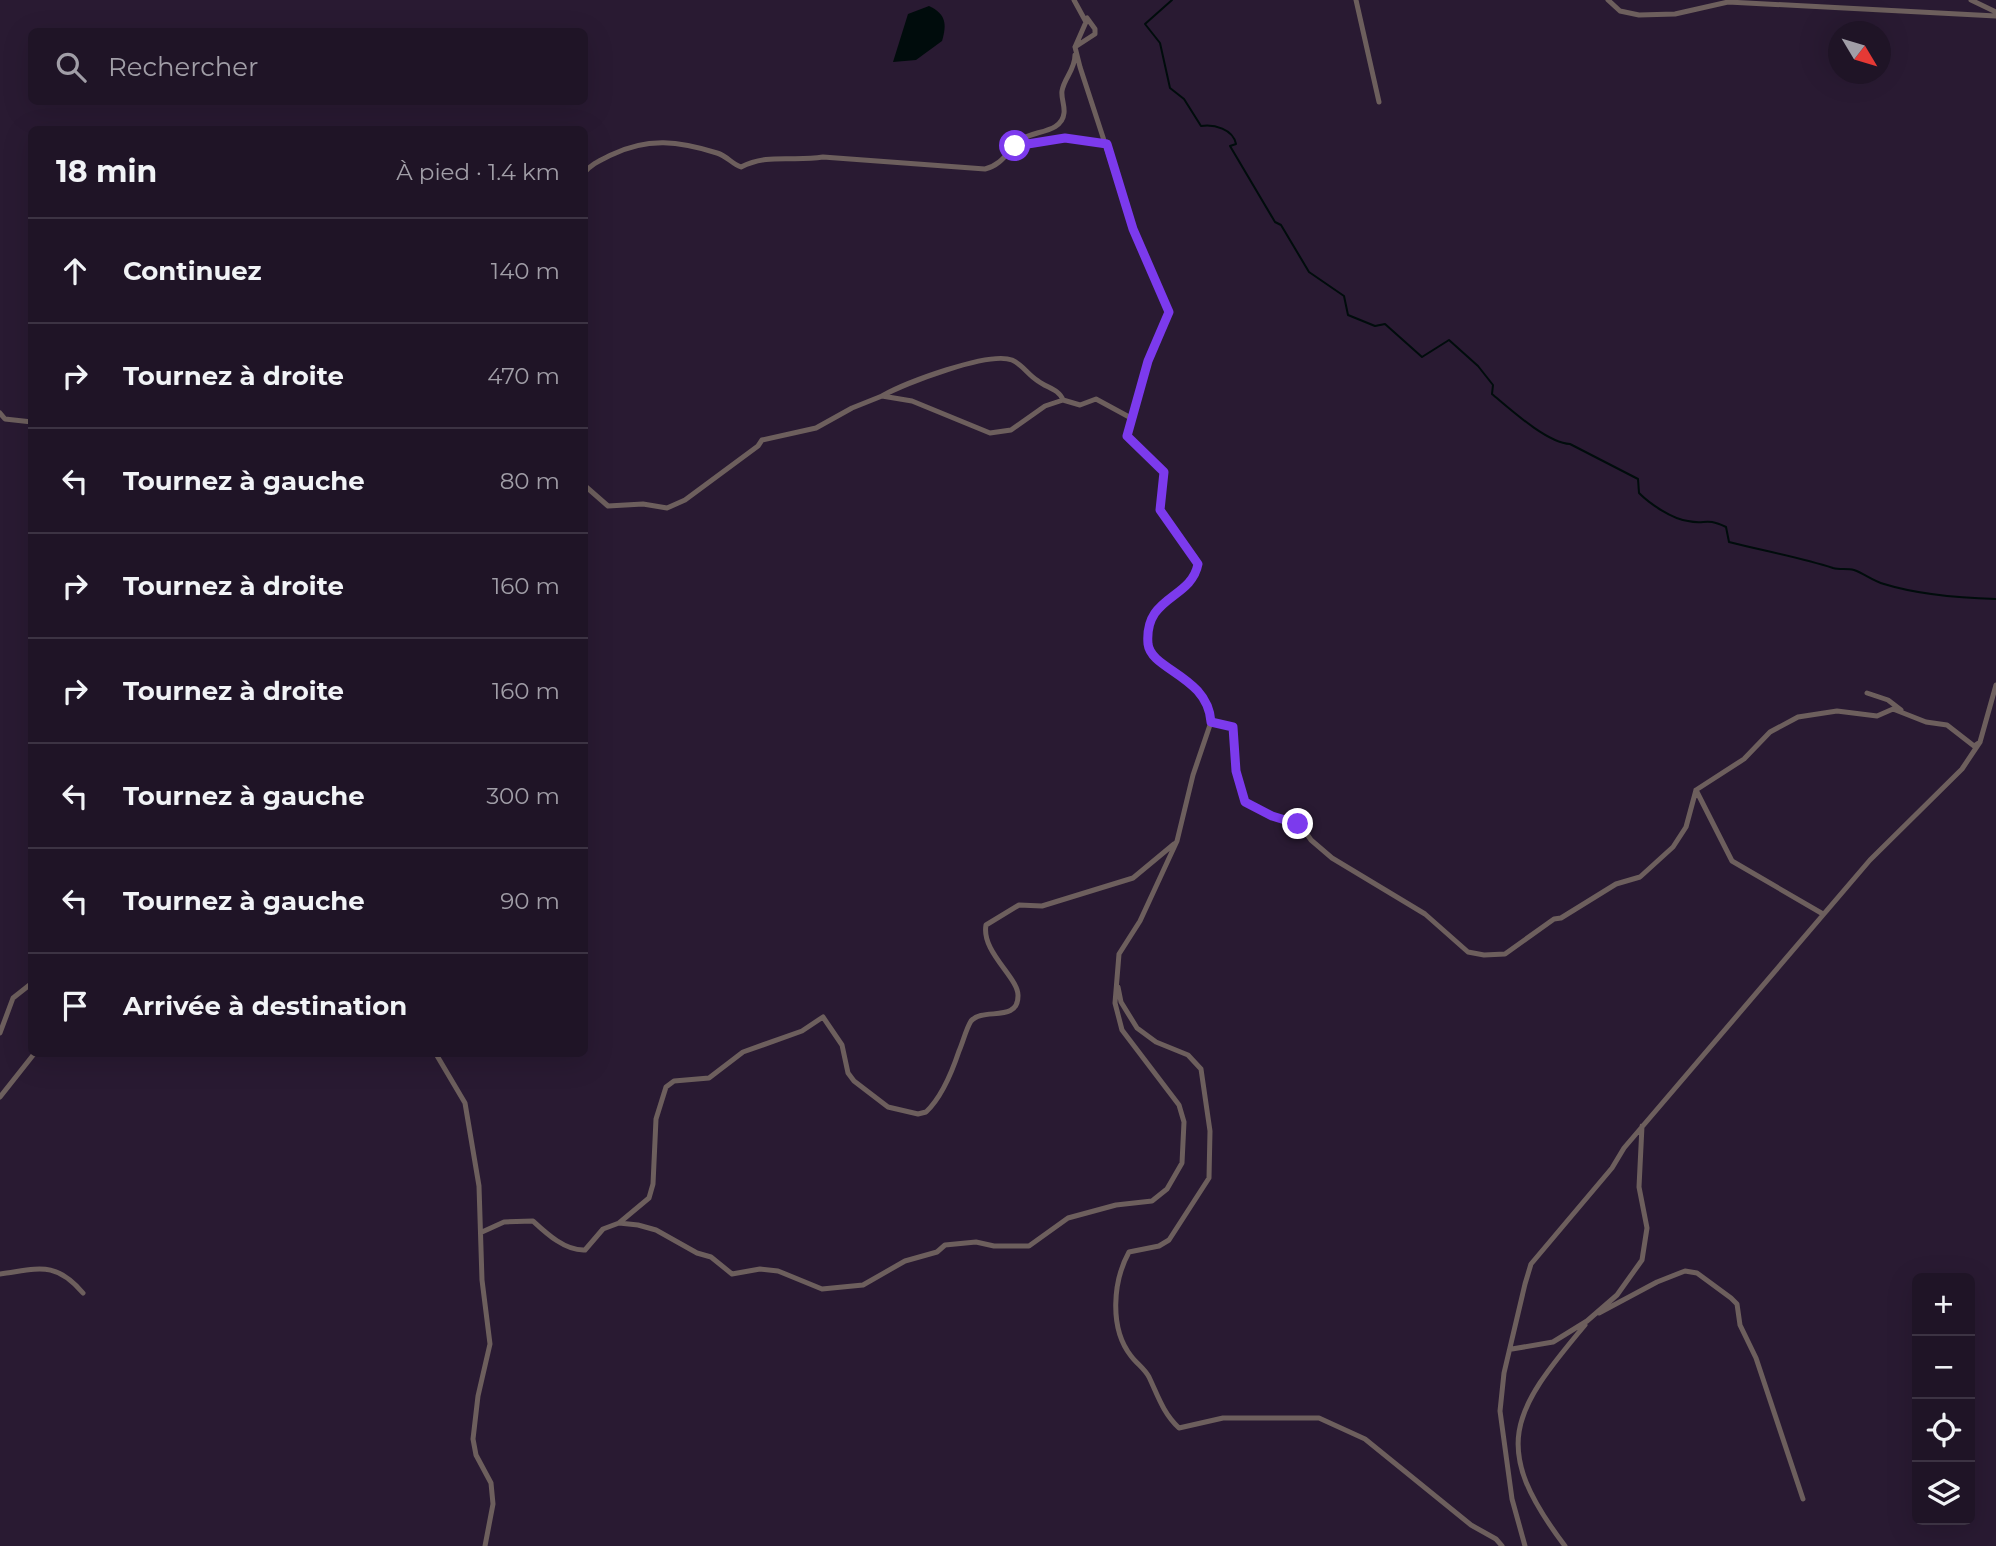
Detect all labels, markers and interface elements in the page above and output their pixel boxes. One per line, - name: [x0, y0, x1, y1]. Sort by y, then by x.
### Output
- north arrow: [1828, 21, 1891, 84]
- search box: [28, 28, 588, 105]
- icon: search: [52, 48, 90, 86]
- text: Rechercher: [108, 51, 258, 83]
- route start: [999, 130, 1030, 161]
- text: 18 min: [56, 153, 157, 190]
- text: À pied · 1.4 km: [396, 158, 560, 186]
- icon: ahead: [56, 252, 94, 290]
- text: Continuez: [123, 255, 262, 287]
- text: 140 m: [491, 257, 560, 285]
- icon: right: [56, 357, 94, 395]
- text: Tournez à droite: [123, 360, 344, 392]
- text: 470 m: [487, 362, 560, 390]
- icon: left: [56, 462, 94, 500]
- text: Tournez à gauche: [123, 465, 365, 497]
- text: 80 m: [500, 467, 560, 495]
- icon: right: [56, 567, 94, 605]
- text: Tournez à droite: [123, 570, 344, 602]
- text: 160 m: [492, 572, 560, 600]
- icon: right: [56, 672, 94, 710]
- text: Tournez à droite: [123, 675, 344, 707]
- text: 160 m: [492, 677, 560, 705]
- icon: left: [56, 777, 94, 815]
- text: Tournez à gauche: [123, 780, 365, 812]
- text: 300 m: [486, 782, 560, 810]
- route end: [1282, 808, 1313, 839]
- icon: left: [56, 882, 94, 920]
- text: Tournez à gauche: [123, 885, 365, 917]
- text: 90 m: [500, 887, 560, 915]
- icon: arrive: [56, 987, 94, 1025]
- text: Arrivée à destination: [123, 990, 407, 1022]
- map controls: [1912, 1273, 1975, 1525]
- button: +: [1912, 1273, 1975, 1336]
- button: −: [1912, 1336, 1975, 1399]
- button: locate: [1912, 1399, 1975, 1462]
- button: layers: [1912, 1462, 1975, 1525]

